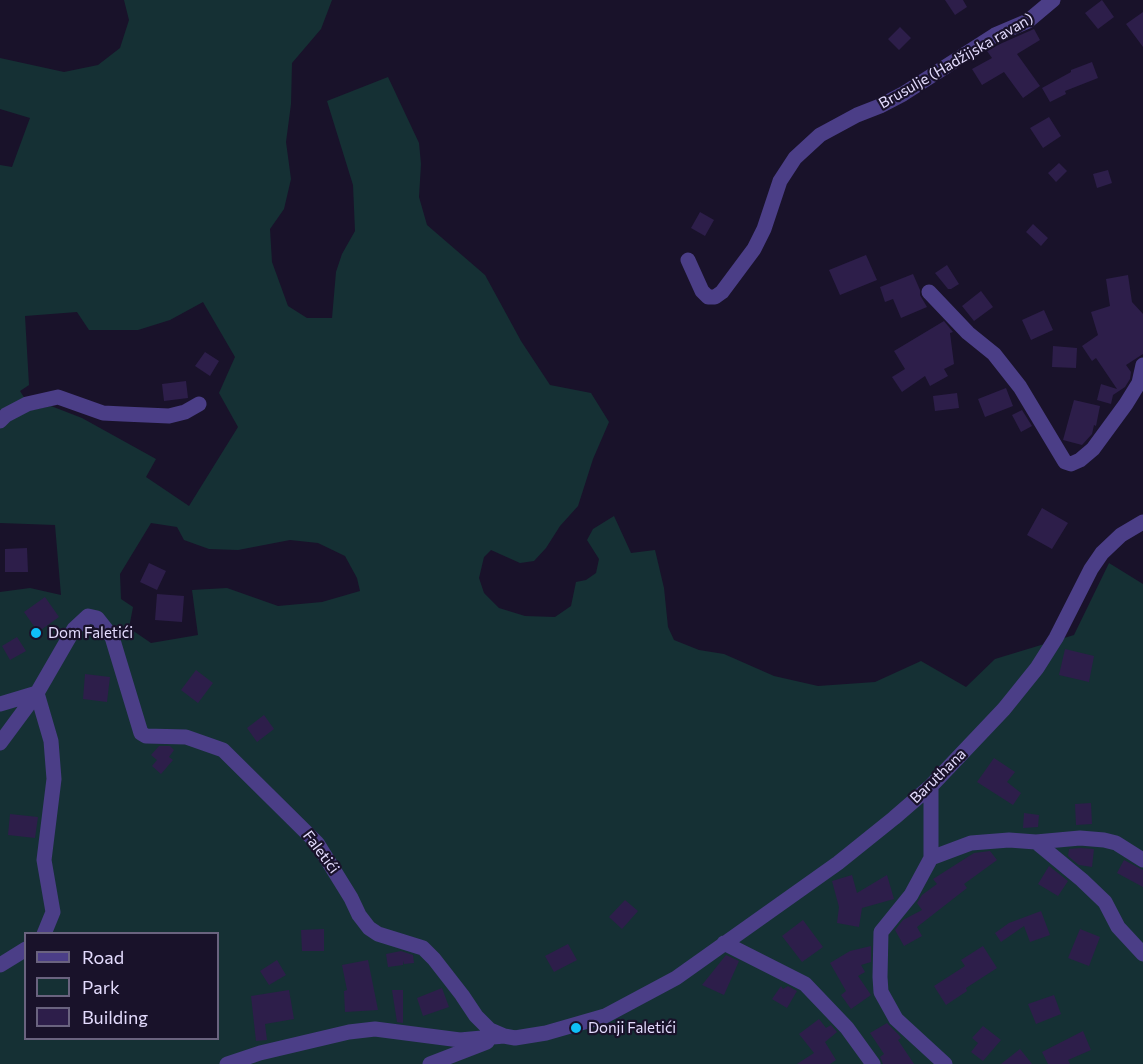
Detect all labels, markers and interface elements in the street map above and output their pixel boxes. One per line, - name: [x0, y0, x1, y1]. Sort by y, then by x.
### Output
- street label: Brusulje (Hadžijska ravan): [876, 9, 1036, 113]
- place label: Dom Faletići: [48, 624, 133, 642]
- marker: Dom Faletići: [29, 626, 43, 640]
- street label: Baruthana: [906, 745, 970, 807]
- street label: Faletići: [299, 827, 343, 877]
- legend: [24, 932, 219, 1040]
- text: Road: [82, 946, 124, 968]
- text: Park: [82, 976, 120, 998]
- text: Building: [82, 1006, 148, 1028]
- place label: Donji Faletići: [588, 1019, 676, 1037]
- marker: Donji Faletići: [569, 1021, 583, 1035]

